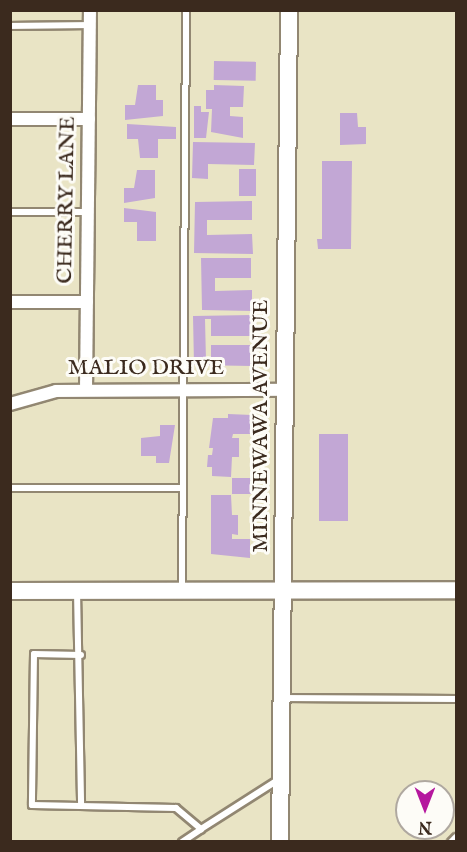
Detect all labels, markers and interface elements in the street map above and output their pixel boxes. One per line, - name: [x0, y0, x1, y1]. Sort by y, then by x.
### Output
- street label: CHERRY LANE: [52, 116, 82, 284]
- street label: MINNEWAWA AVENUE: [249, 299, 275, 553]
- street label: MALIO DRIVE: [68, 356, 224, 382]
- north arrow: [395, 780, 455, 840]
- text: N: [418, 816, 432, 836]

